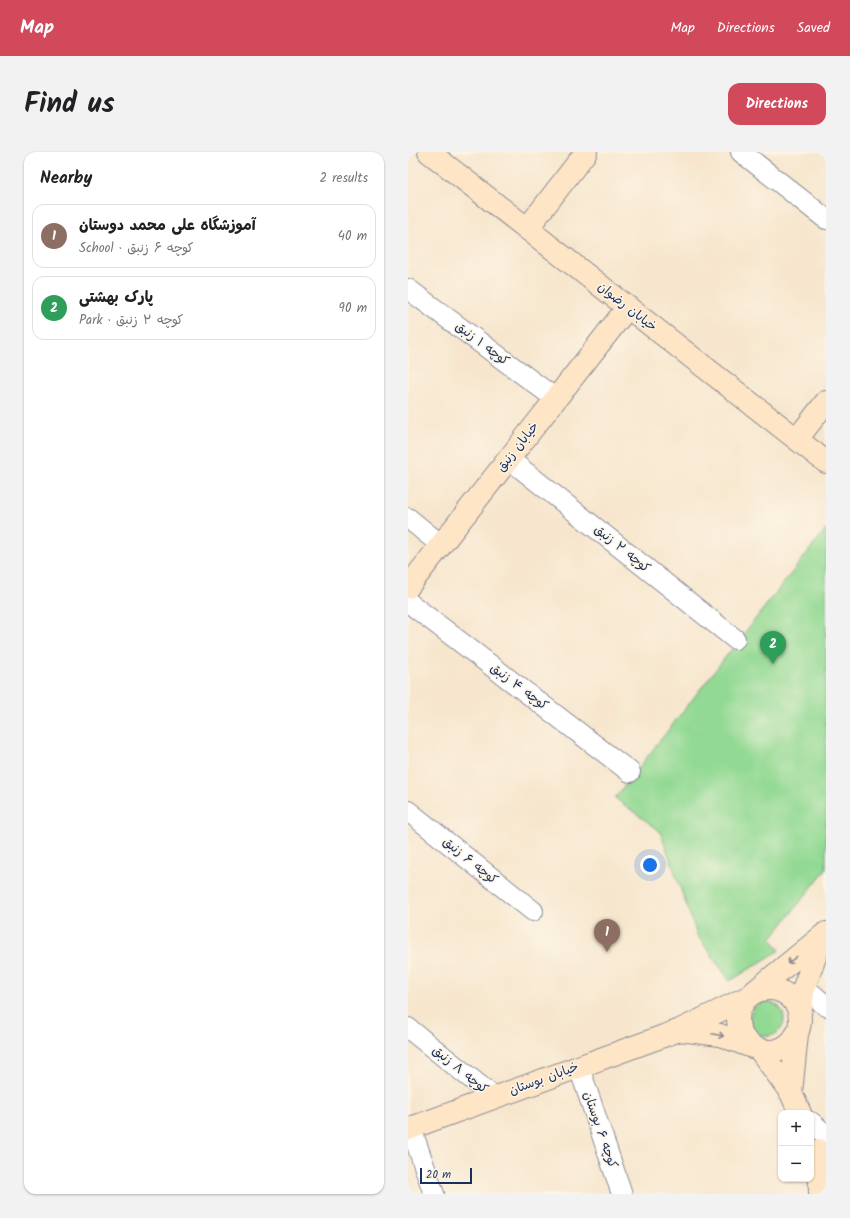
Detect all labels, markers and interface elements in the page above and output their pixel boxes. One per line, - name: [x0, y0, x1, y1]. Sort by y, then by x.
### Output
- text: Map: [20, 13, 54, 43]
- text: Map: [670, 17, 695, 39]
- text: Directions: [717, 17, 775, 39]
- text: Saved: [797, 17, 830, 39]
- text: Find us: [24, 82, 115, 127]
- button: Directions: [728, 83, 826, 125]
- text: Nearby: [40, 165, 92, 192]
- text: 2 results: [320, 168, 368, 189]
- text: آموزشگاه علی محمد دوستان: [79, 214, 256, 238]
- text: 1: [52, 226, 56, 247]
- text: 40 m: [338, 226, 367, 247]
- text: School · کوچه ۶ زنبق: [79, 238, 194, 259]
- street label: خیابان رضوان: [593, 277, 661, 337]
- text: پارک بهشتی: [79, 286, 153, 310]
- text: 2: [50, 298, 58, 319]
- text: 90 m: [339, 298, 367, 319]
- text: Park · کوچه ۲ زنبق: [79, 310, 183, 331]
- street label: کوچه ۱ زنبق: [450, 317, 514, 372]
- street label: خیابان زنبق: [492, 417, 544, 477]
- street label: کوچه ۲ زنبق: [589, 520, 655, 579]
- pin: 2: [760, 631, 786, 664]
- street label: کوچه ۴ زنبق: [485, 658, 553, 716]
- street label: کوچه ۶ زنبق: [438, 832, 503, 890]
- your location: [640, 855, 660, 875]
- pin: 1: [594, 919, 620, 952]
- one-way arrow: [787, 956, 798, 965]
- one-way arrow: [711, 1032, 724, 1040]
- street label: کوچه ۸ زنبق: [427, 1041, 493, 1100]
- street label: خیابان بوستان: [506, 1057, 582, 1101]
- street label: کوچه ۶ بوستان: [577, 1089, 623, 1172]
- map controls: [778, 1110, 814, 1182]
- button: +: [778, 1110, 814, 1146]
- button: −: [778, 1146, 814, 1182]
- scale bar: [420, 1166, 472, 1185]
- text: 20 m: [426, 1166, 451, 1184]

